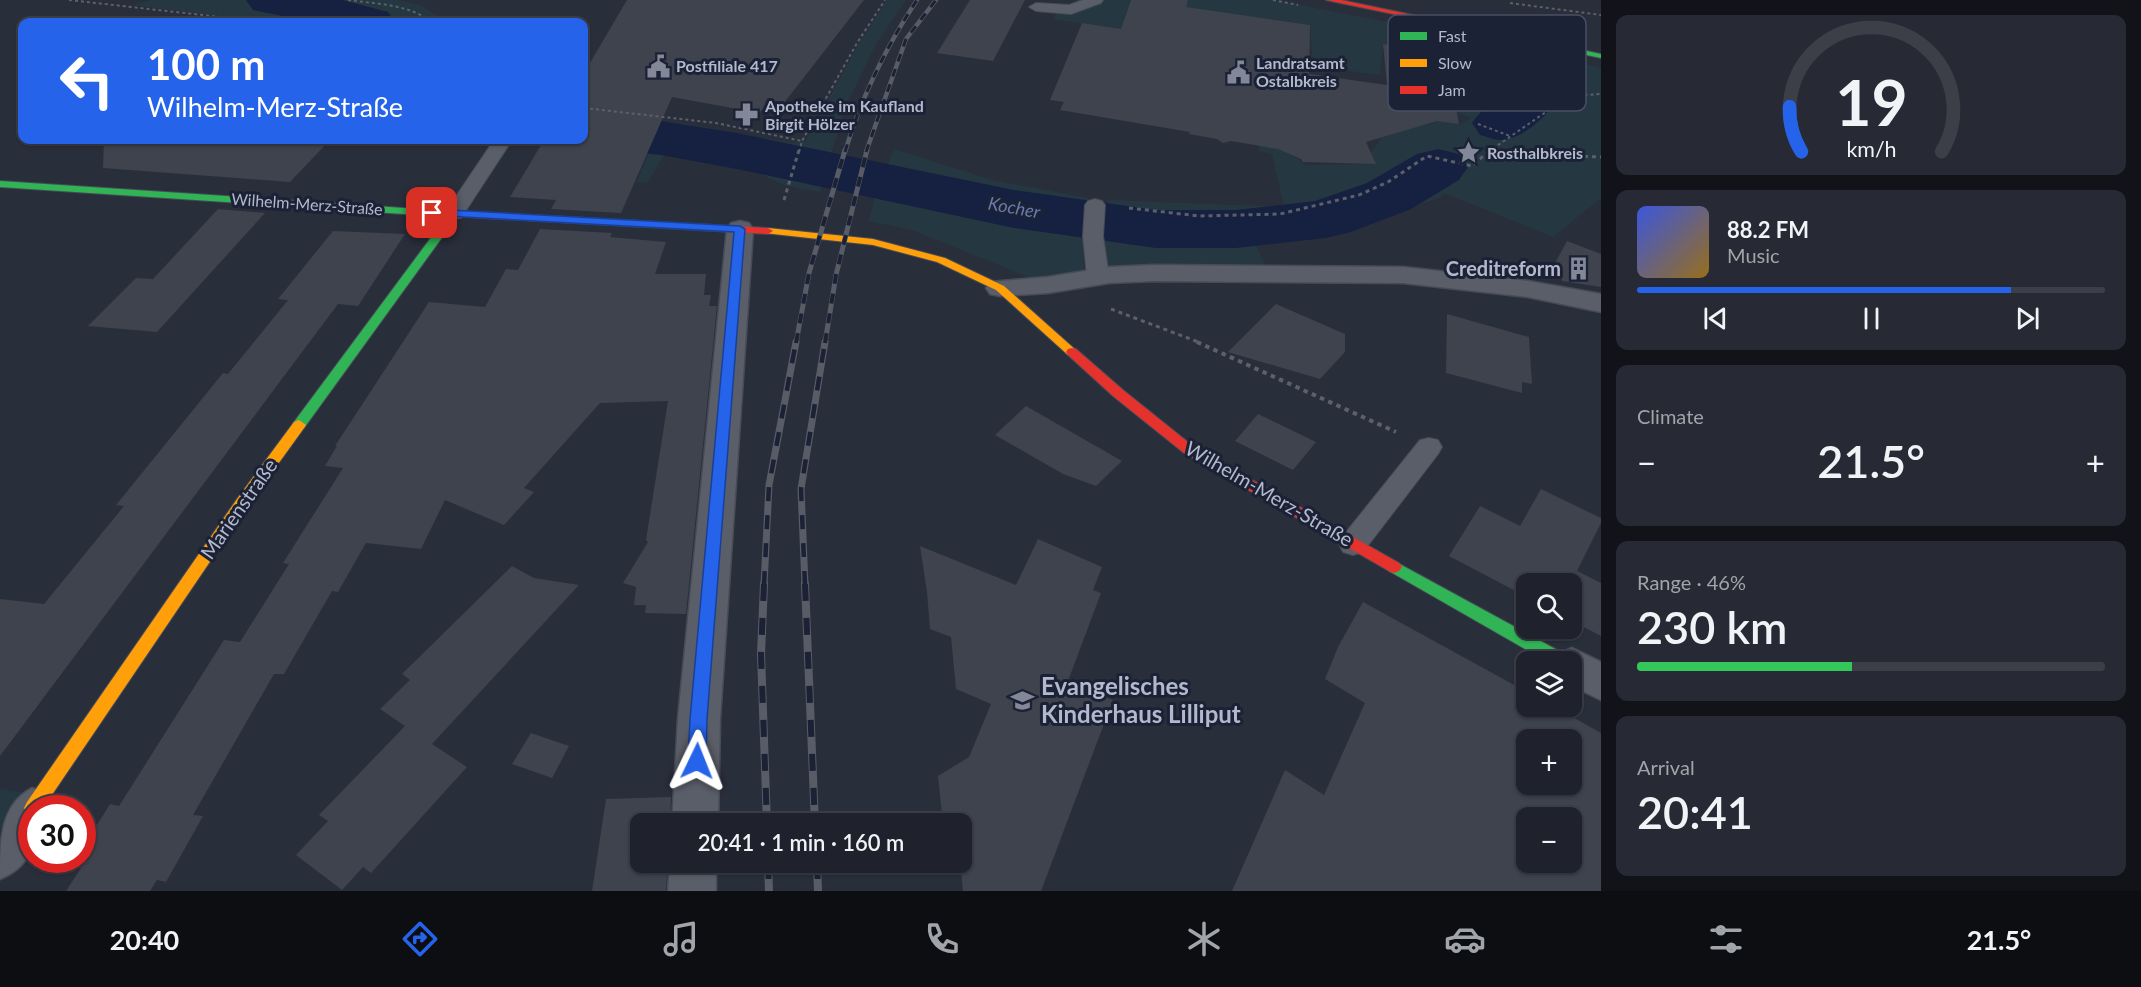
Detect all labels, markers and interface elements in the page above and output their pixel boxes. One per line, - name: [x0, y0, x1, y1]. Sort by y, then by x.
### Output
- legend: [1388, 15, 1586, 111]
- text: Fast: [1438, 26, 1467, 45]
- text: 100 m: [147, 39, 265, 89]
- icon: left: [48, 42, 126, 120]
- public building icon: Postfiliale 417: [645, 53, 671, 79]
- place label: Landratsamt Ostalbkreis: [1256, 53, 1345, 90]
- text: Slow: [1438, 53, 1472, 72]
- place label: Postfiliale 417: [676, 56, 778, 75]
- public building icon: Landratsamt Ostalbkreis: [1225, 59, 1251, 85]
- text: 19: [1835, 64, 1907, 139]
- text: Jam: [1438, 80, 1466, 99]
- text: Wilhelm-Merz-Straße: [147, 90, 403, 123]
- place label: Apotheke im Kaufland Birgit Hölzer: [764, 96, 924, 133]
- pharmacy icon: Apotheke im Kaufland Birgit Hölzer: [734, 102, 760, 128]
- text: km/h: [1846, 136, 1896, 162]
- place icon: Rosthalbkreis: [1456, 140, 1482, 166]
- place label: Rosthalbkreis: [1487, 143, 1583, 162]
- pin: [406, 187, 457, 238]
- street label: Wilhelm-Merz-Straße: [231, 189, 383, 218]
- water label: Kocher: [987, 192, 1043, 223]
- icon: arrive: [415, 196, 448, 229]
- text: 88.2 FM: [1727, 216, 1809, 243]
- text: Music: [1727, 243, 1780, 267]
- place label: Creditreform: [1446, 256, 1561, 280]
- building icon: Creditreform: [1566, 256, 1592, 282]
- icon: previous: [1699, 302, 1732, 335]
- icon: pause: [1855, 302, 1888, 335]
- icon: next: [2011, 302, 2044, 335]
- text: Climate: [1637, 404, 1704, 428]
- text: 21.5°: [1817, 434, 1925, 488]
- street label: Wilhelm-Merz-Straße: [1181, 435, 1358, 551]
- text: −: [1637, 442, 1656, 482]
- text: +: [2086, 442, 2105, 482]
- street label: Marienstraße: [195, 454, 282, 563]
- text: Range · 46%: [1637, 570, 1746, 594]
- map controls: [1516, 573, 1582, 873]
- button: search: [1516, 573, 1582, 639]
- text: 230 km: [1637, 600, 1787, 654]
- button: layers: [1516, 651, 1582, 717]
- place label: Evangelisches Kinderhaus Lilliput: [1041, 671, 1241, 728]
- school or university icon: Evangelisches Kinderhaus Lilliput: [1010, 688, 1036, 714]
- position arrow: [665, 729, 729, 793]
- button: +: [1516, 729, 1582, 795]
- text: Arrival: [1637, 755, 1695, 779]
- text: 20:41: [1637, 785, 1753, 839]
- speed limit sign: 30: [18, 795, 96, 873]
- button: −: [1516, 807, 1582, 873]
- text: 20:41 · 1 min · 160 m: [698, 829, 904, 856]
- icon: directions: [399, 918, 441, 960]
- icon: music: [660, 918, 702, 960]
- icon: phone: [921, 918, 963, 960]
- icon: climate: [1183, 918, 1225, 960]
- icon: car: [1444, 918, 1486, 960]
- icon: filters: [1705, 918, 1747, 960]
- text: 20:40: [110, 923, 179, 956]
- text: 21.5°: [1967, 923, 2031, 956]

